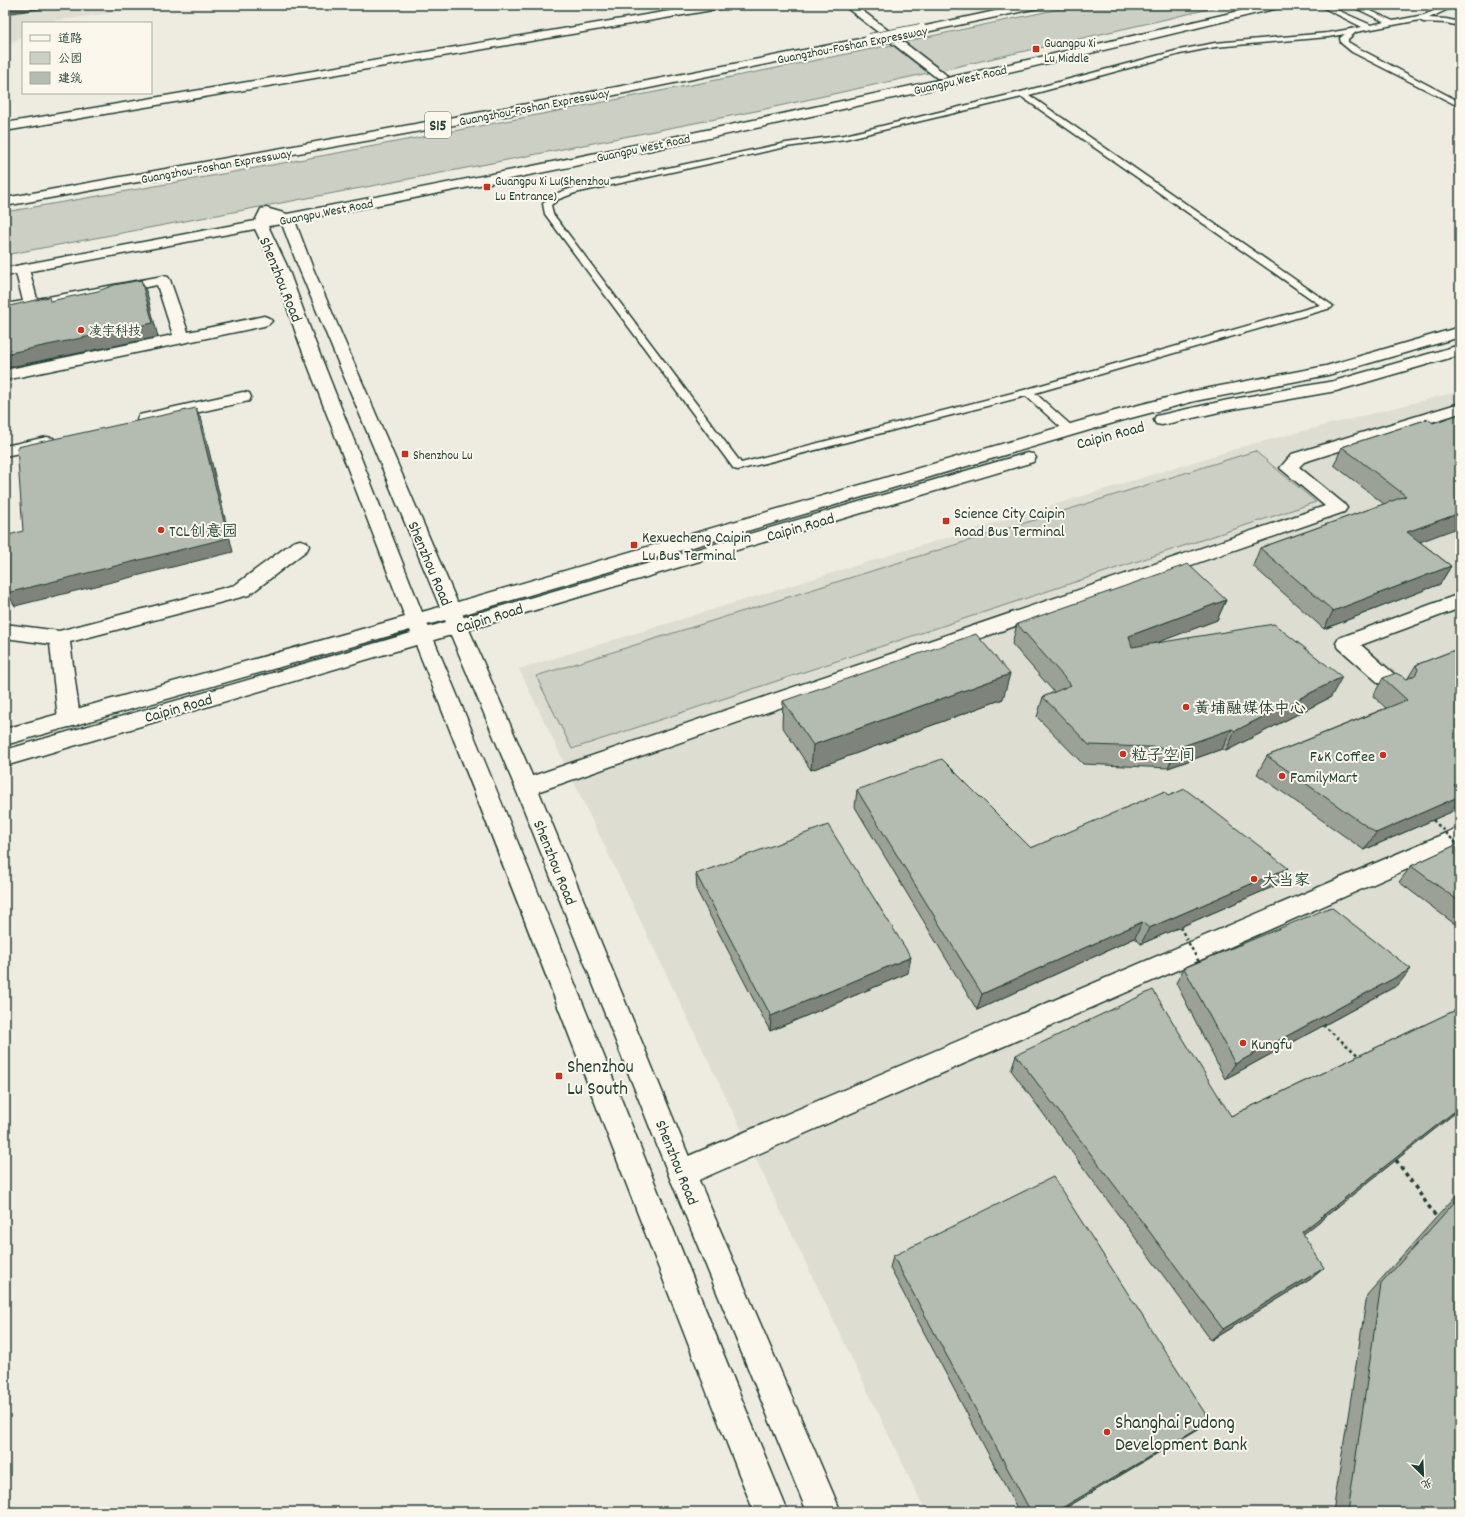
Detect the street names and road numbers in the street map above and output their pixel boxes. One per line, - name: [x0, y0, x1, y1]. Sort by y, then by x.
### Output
- street label: Guangzhou-Foshan Expressway: [776, 22, 930, 70]
- street label: Guangpu West Road: [912, 61, 1009, 101]
- street label: Guangzhou-Foshan Expressway: [458, 84, 612, 132]
- road number: S15: [425, 112, 451, 138]
- street label: Guangpu West Road: [595, 130, 692, 169]
- street label: Guangzhou-Foshan Expressway: [140, 145, 294, 190]
- street label: Guangpu West Road: [278, 195, 375, 232]
- street label: Shenzhou Road: [252, 234, 307, 326]
- street label: Caipin Road: [1074, 416, 1147, 457]
- street label: Caipin Road: [764, 508, 837, 549]
- street label: Shenzhou Road: [401, 518, 457, 610]
- street label: Caipin Road: [453, 598, 526, 641]
- street label: Caipin Road: [142, 689, 215, 730]
- street label: Shenzhou Road: [526, 817, 581, 909]
- street label: Shenzhou Road: [648, 1117, 703, 1209]

